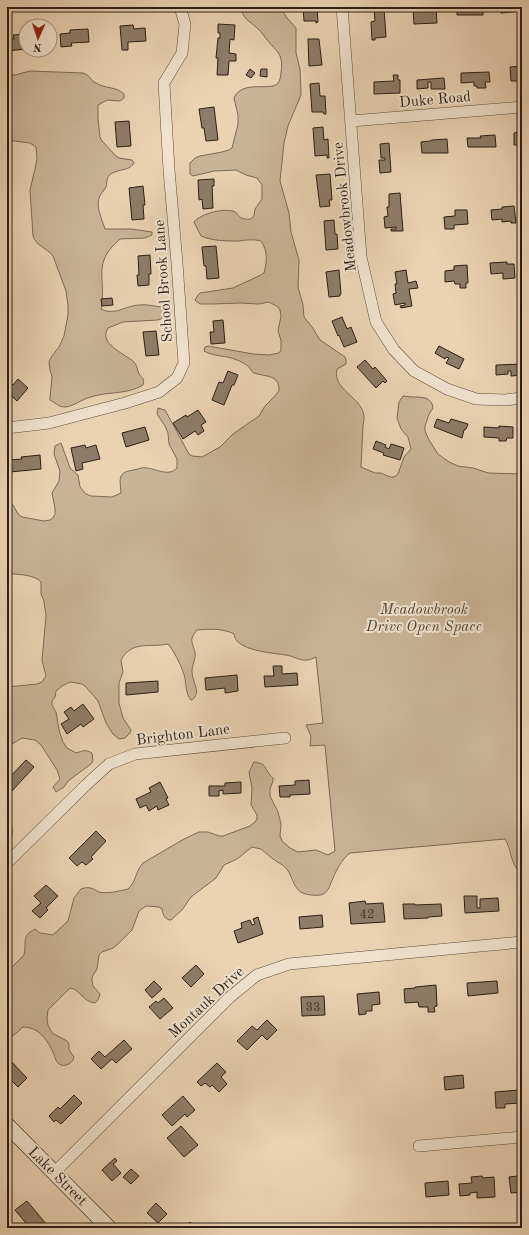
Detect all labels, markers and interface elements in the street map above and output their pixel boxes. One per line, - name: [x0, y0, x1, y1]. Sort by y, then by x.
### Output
- north arrow: [18, 18, 58, 58]
- text: N: [32, 41, 42, 52]
- street label: Duke Road: [399, 90, 472, 111]
- street label: Meadowbrook Drive: [331, 141, 360, 272]
- street label: School Brook Lane: [153, 219, 176, 343]
- park label: Meadowbrook Drive Open Space: [365, 603, 482, 635]
- street label: Brighton Lane: [135, 722, 231, 749]
- house number: 42: [359, 908, 375, 921]
- street label: Montauk Drive: [167, 965, 248, 1042]
- house number: 33: [305, 1001, 321, 1014]
- street label: Lake Street: [25, 1145, 89, 1209]

